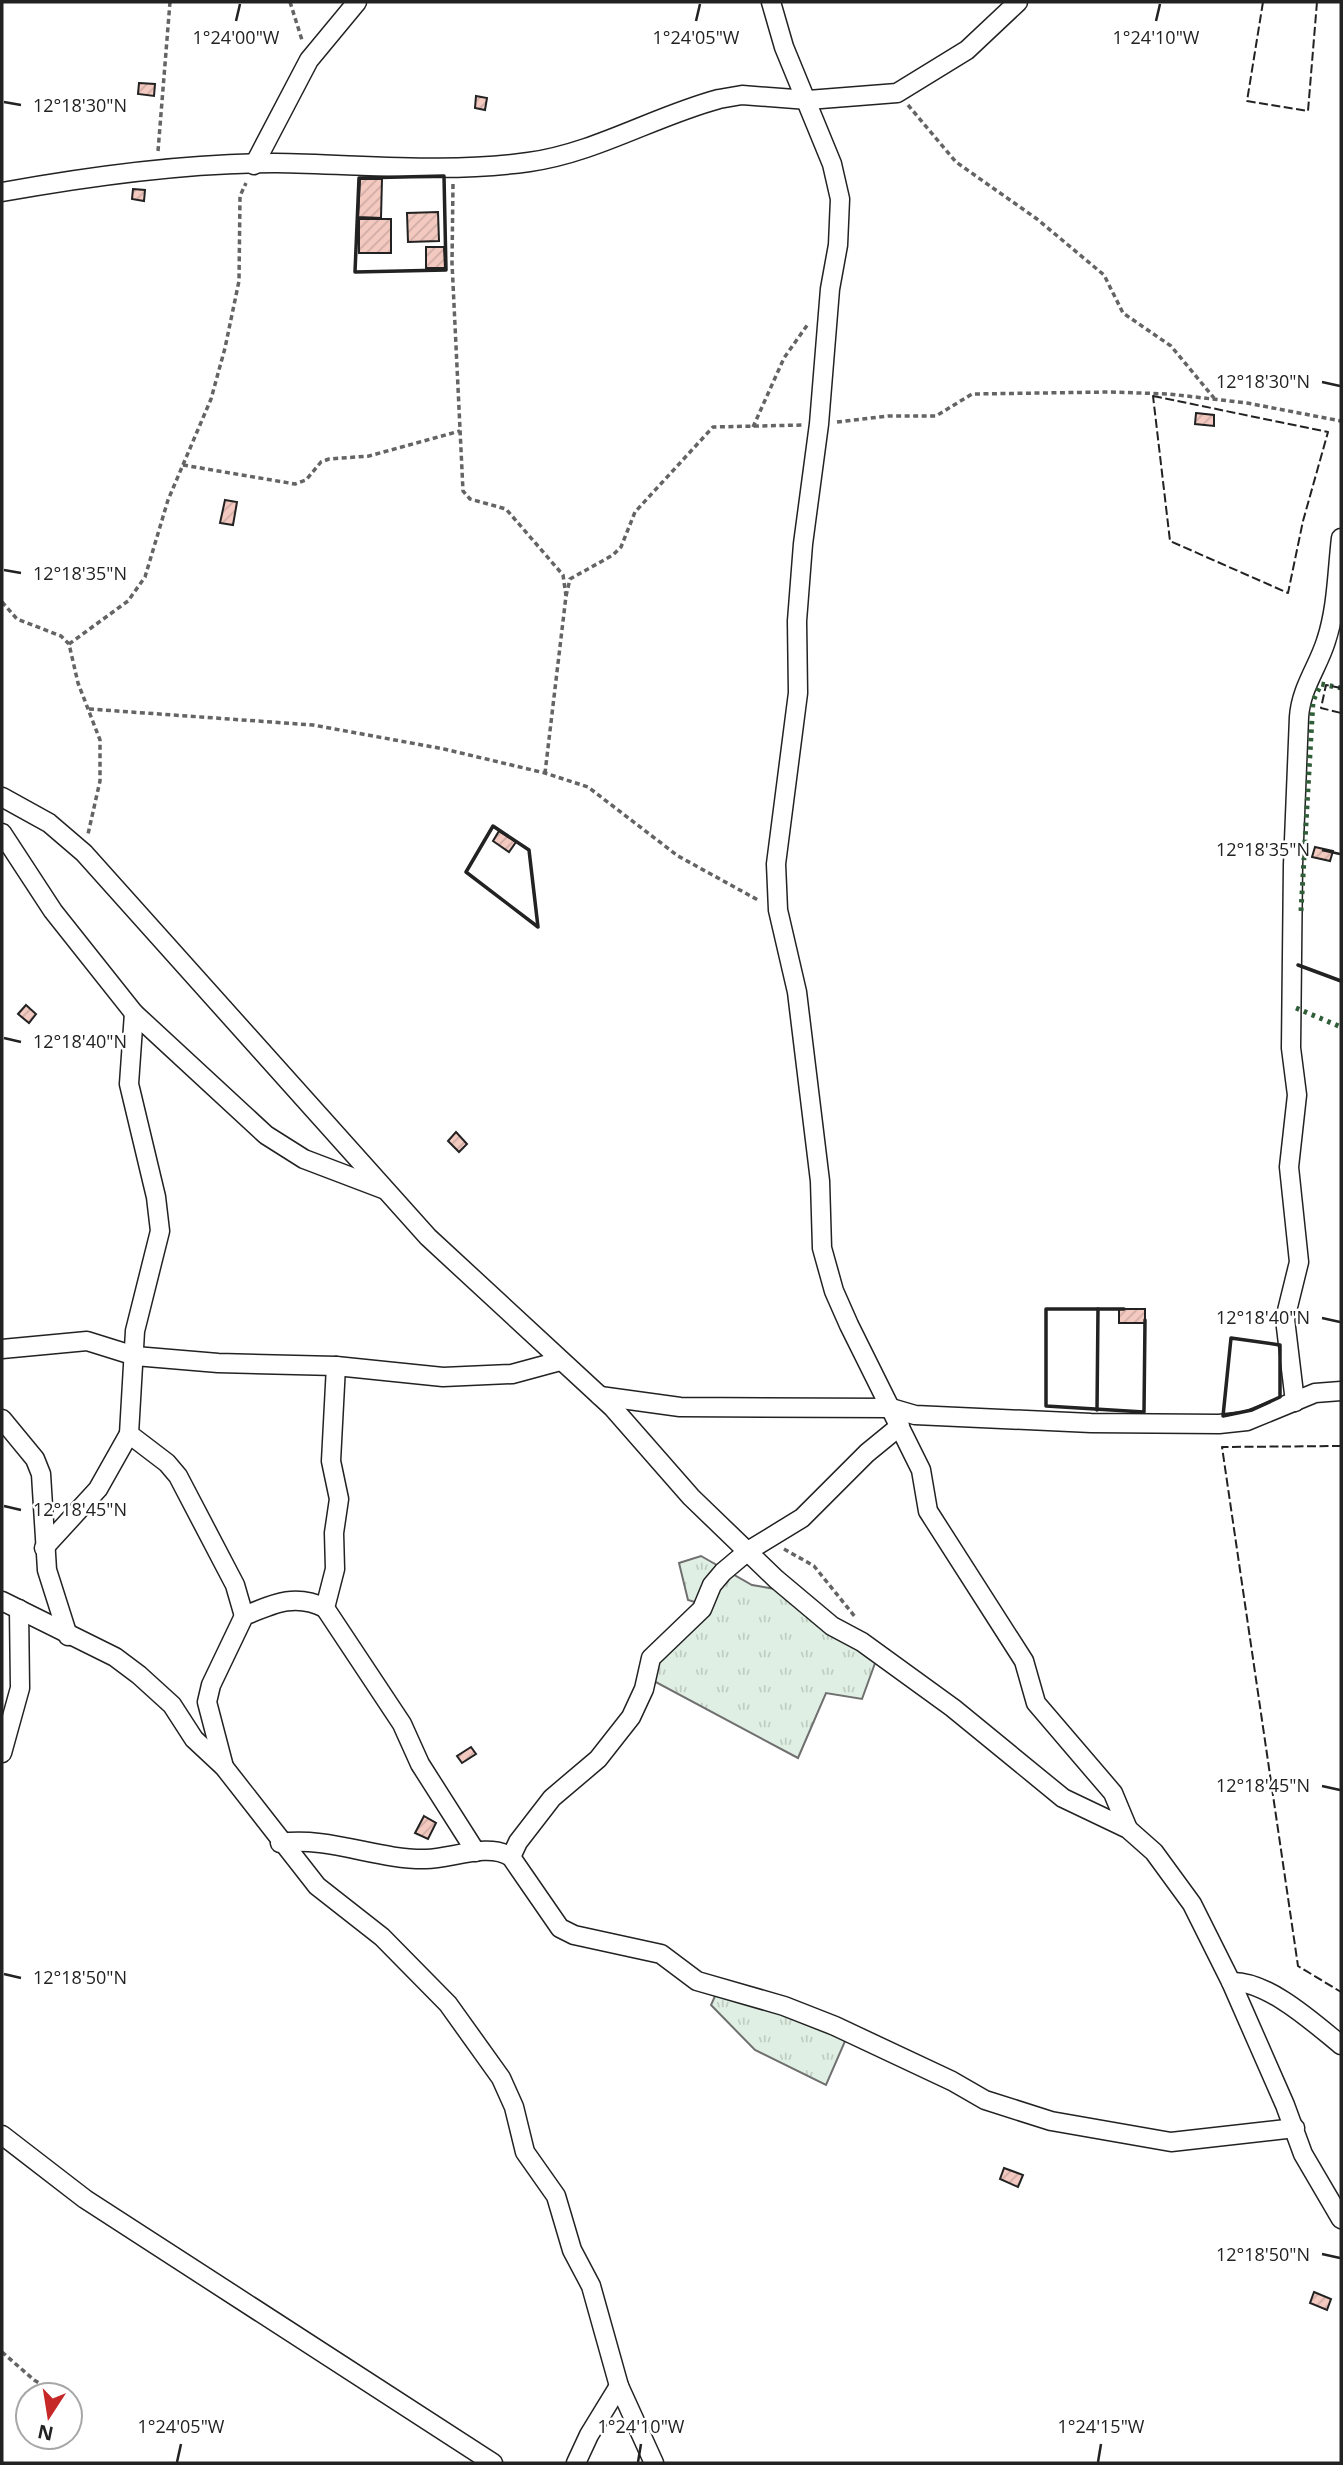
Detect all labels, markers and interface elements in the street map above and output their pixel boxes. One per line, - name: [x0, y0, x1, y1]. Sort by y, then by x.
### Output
- text: 1°24'00"W: [193, 25, 280, 49]
- text: 1°24'05"W: [653, 25, 740, 49]
- text: 1°24'10"W: [1113, 25, 1200, 49]
- text: 12°18'30"N: [33, 93, 127, 117]
- text: 12°18'30"N: [1216, 369, 1310, 393]
- text: 12°18'35"N: [33, 561, 127, 585]
- text: 12°18'35"N: [1216, 837, 1310, 861]
- text: 12°18'40"N: [33, 1029, 127, 1053]
- text: 12°18'40"N: [1216, 1305, 1310, 1329]
- text: 12°18'45"N: [33, 1497, 127, 1521]
- text: 12°18'45"N: [1216, 1773, 1310, 1797]
- text: 12°18'50"N: [33, 1965, 127, 1989]
- text: 12°18'50"N: [1216, 2242, 1310, 2266]
- north arrow: [14, 2381, 84, 2451]
- text: 1°24'05"W: [138, 2414, 225, 2438]
- text: 1°24'10"W: [598, 2414, 685, 2438]
- text: 1°24'15"W: [1058, 2414, 1145, 2438]
- text: N: [35, 2418, 56, 2447]

